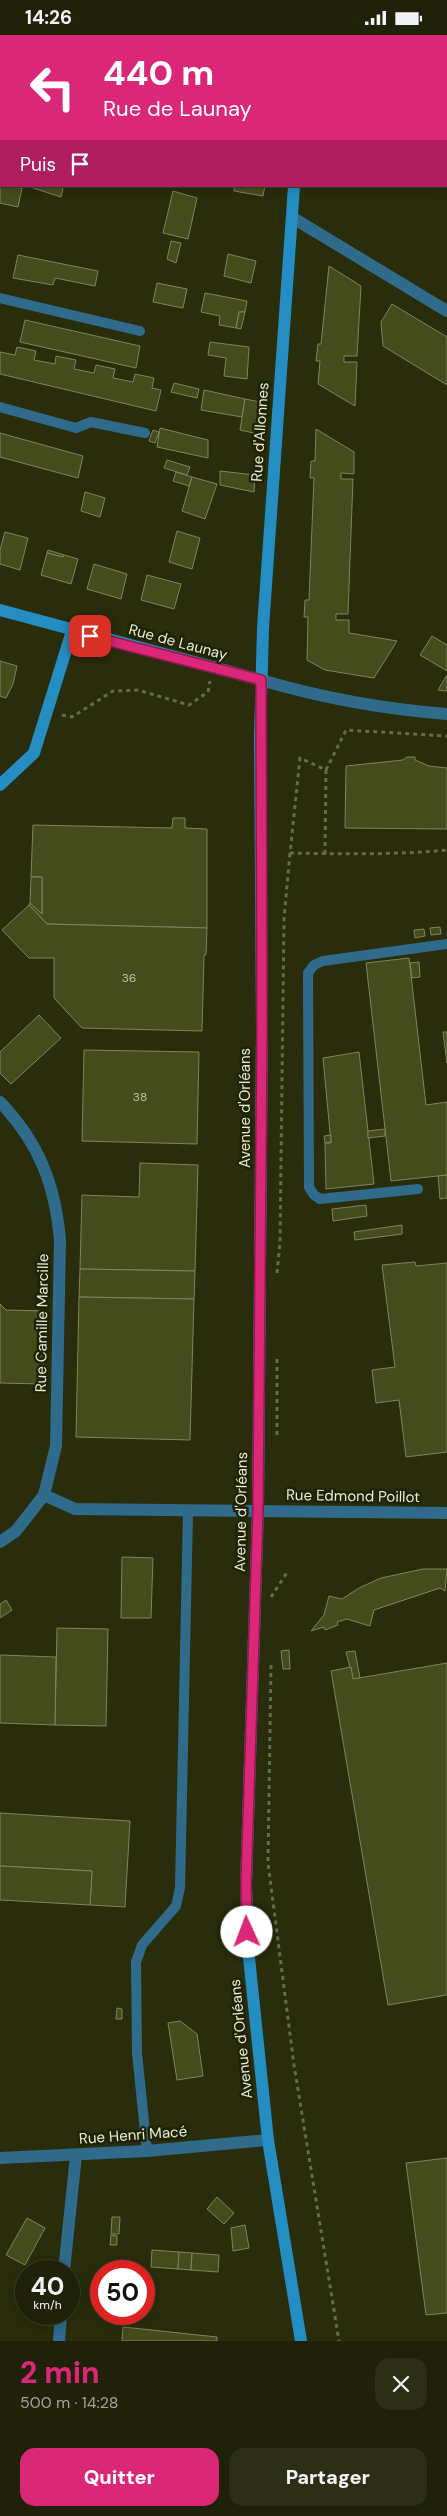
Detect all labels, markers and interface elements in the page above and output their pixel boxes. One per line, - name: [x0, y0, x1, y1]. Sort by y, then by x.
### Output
- text: 14:26: [25, 5, 72, 30]
- text: 440 m: [103, 50, 214, 96]
- icon: left: [20, 55, 85, 120]
- text: Rue de Launay: [103, 94, 252, 123]
- icon: arrive: [66, 150, 94, 178]
- text: Puis: [20, 152, 56, 177]
- street label: Rue d'Allonnes: [247, 382, 273, 482]
- pin: [69, 615, 111, 657]
- street label: Rue de Launay: [126, 619, 230, 665]
- icon: arrive: [76, 622, 104, 650]
- house number: 36: [122, 970, 136, 986]
- street label: Avenue d'Orléans: [235, 1048, 255, 1168]
- house number: 38: [133, 1089, 147, 1105]
- street label: Rue Camille Marcille: [31, 1254, 53, 1392]
- street label: Avenue d'Orléans: [230, 1452, 252, 1572]
- street label: Rue Edmond Poillot: [286, 1485, 420, 1507]
- position arrow: [220, 1905, 272, 1957]
- street label: Avenue d'Orléans: [225, 1978, 257, 2100]
- street label: Rue Henri Macé: [78, 2121, 188, 2149]
- speed limit sign: 50: [90, 2260, 155, 2325]
- text: 40: [31, 2270, 64, 2303]
- text: km/h: [33, 2297, 62, 2313]
- text: 2 min: [20, 2353, 100, 2392]
- button: close: [375, 2358, 427, 2410]
- text: 500 m · 14:28: [20, 2392, 118, 2413]
- button: Quitter: [20, 2448, 219, 2506]
- button: Partager: [229, 2448, 427, 2506]

